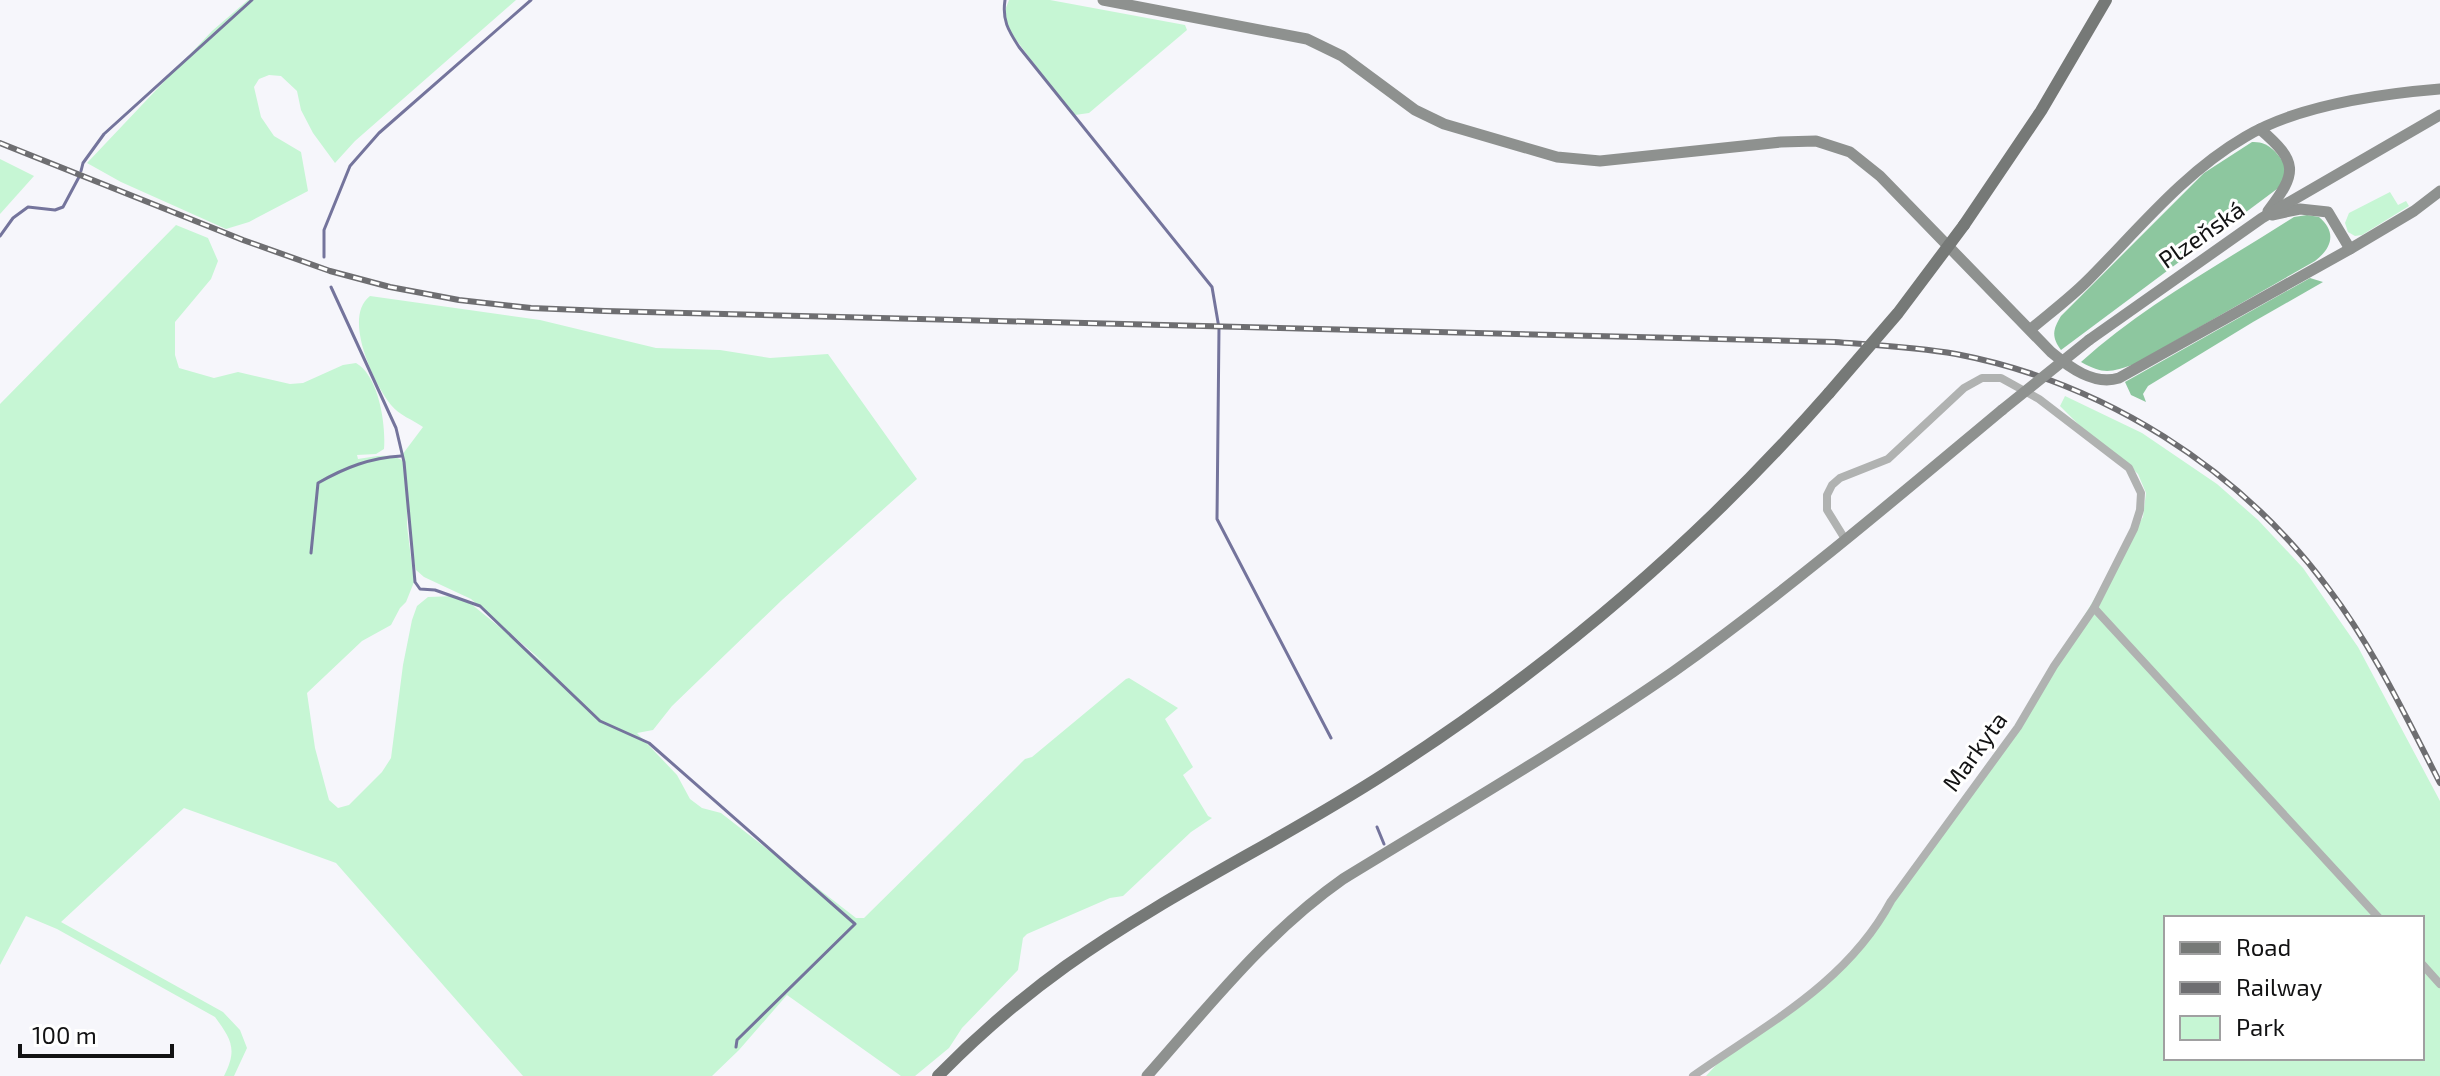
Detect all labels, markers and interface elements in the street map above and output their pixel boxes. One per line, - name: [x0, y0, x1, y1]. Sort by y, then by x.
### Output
- street label: Plzeňská: [2153, 194, 2249, 274]
- street label: Markyta: [1935, 706, 2013, 796]
- legend: [2164, 916, 2424, 1060]
- text: Road: [2236, 932, 2291, 961]
- text: Railway: [2236, 972, 2323, 1001]
- scale bar: [20, 1008, 172, 1058]
- text: Park: [2236, 1012, 2285, 1041]
- text: 100 m: [32, 1020, 97, 1049]

